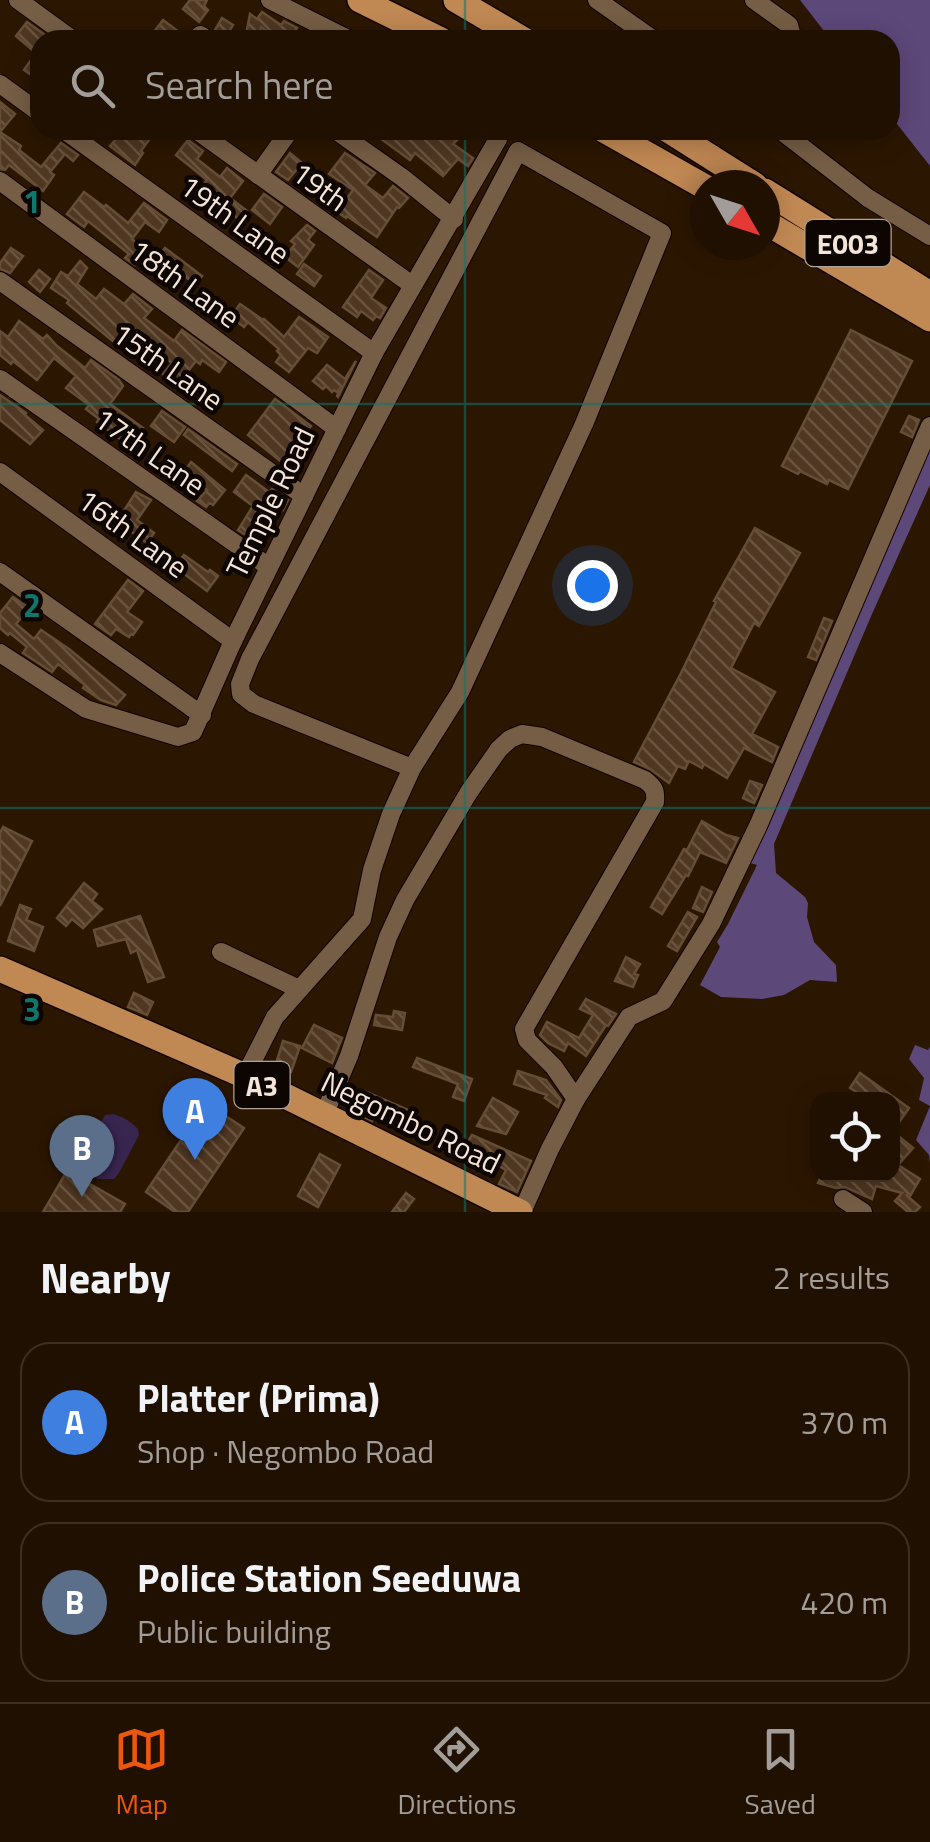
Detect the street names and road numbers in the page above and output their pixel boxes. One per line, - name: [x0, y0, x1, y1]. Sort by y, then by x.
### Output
- street label: 19th: [282, 150, 358, 222]
- street label: 19th Lane: [170, 163, 300, 275]
- road number: E003: [806, 220, 890, 266]
- street label: 18th Lane: [120, 227, 250, 339]
- street label: 15th Lane: [103, 311, 233, 421]
- street label: 17th Lane: [85, 396, 215, 506]
- street label: Temple Road: [214, 419, 326, 585]
- street label: 16th Lane: [68, 477, 198, 589]
- street label: Negombo Road: [313, 1059, 509, 1185]
- road number: A3: [234, 1062, 290, 1108]

